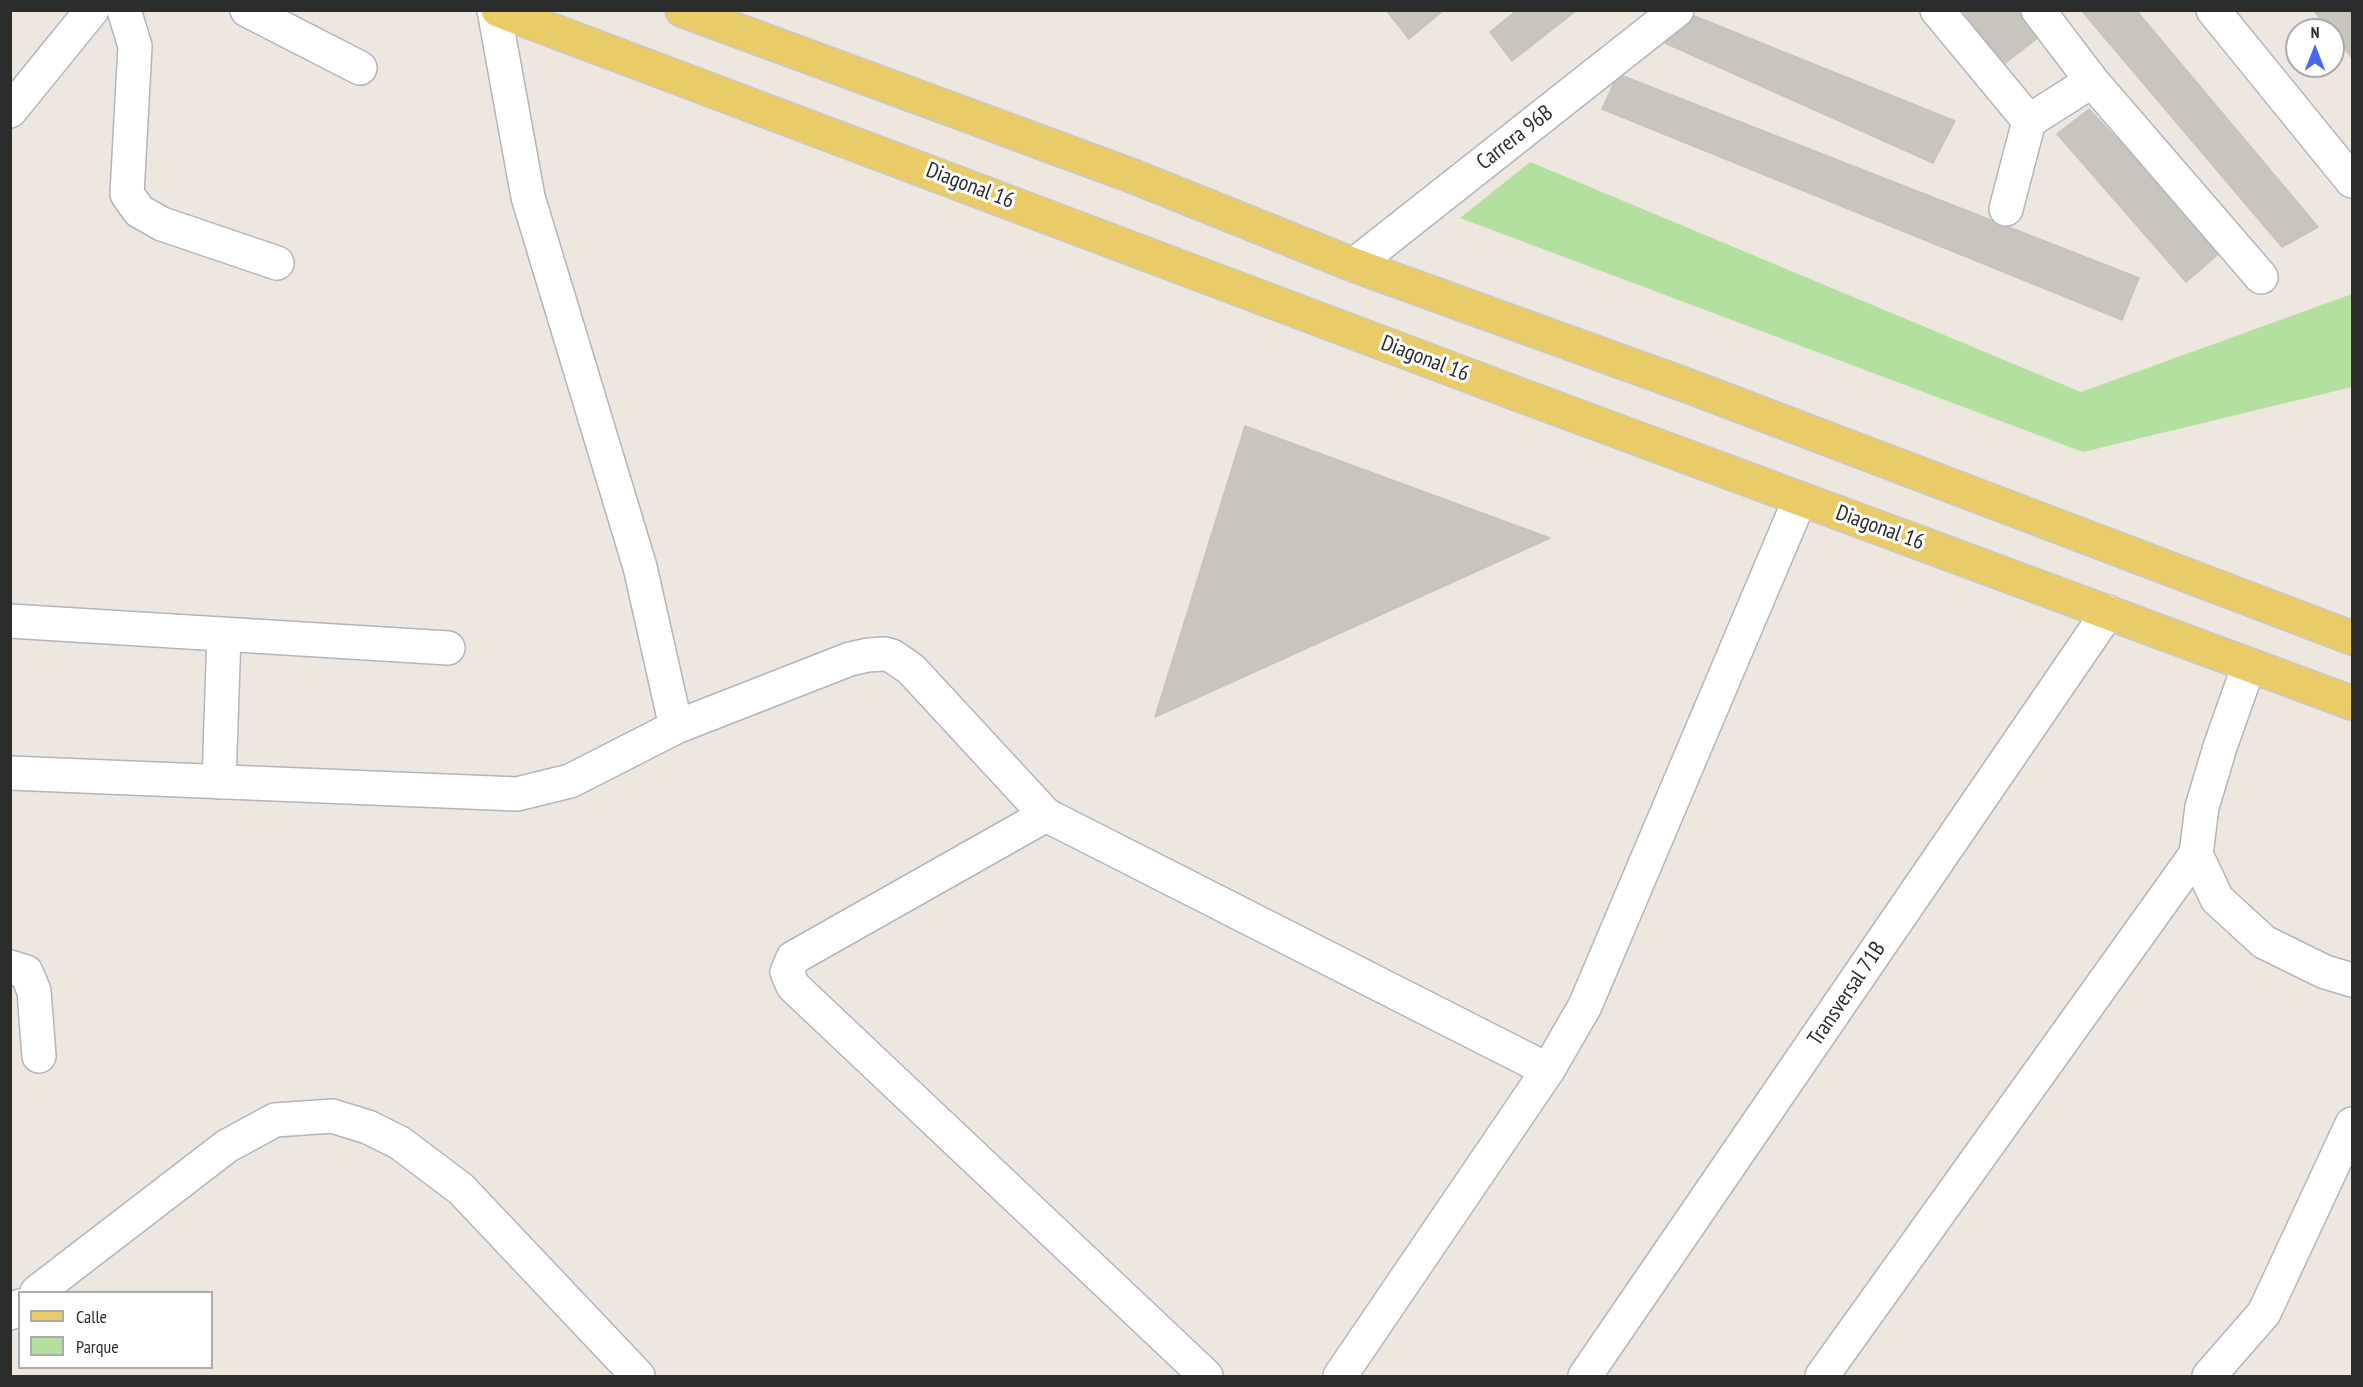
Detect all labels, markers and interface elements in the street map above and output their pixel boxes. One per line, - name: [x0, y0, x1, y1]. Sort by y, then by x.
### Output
- north arrow: [2285, 18, 2345, 78]
- text: N: [2311, 22, 2319, 42]
- street label: Carrera 96B: [1472, 100, 1558, 176]
- street label: Diagonal 16: [922, 157, 1018, 215]
- street label: Diagonal 16: [1377, 330, 1473, 388]
- street label: Diagonal 16: [1832, 500, 1928, 556]
- street label: Transversal 71B: [1803, 937, 1891, 1051]
- legend: [18, 1291, 213, 1369]
- text: Calle: [76, 1305, 107, 1328]
- text: Parque: [76, 1335, 119, 1358]

